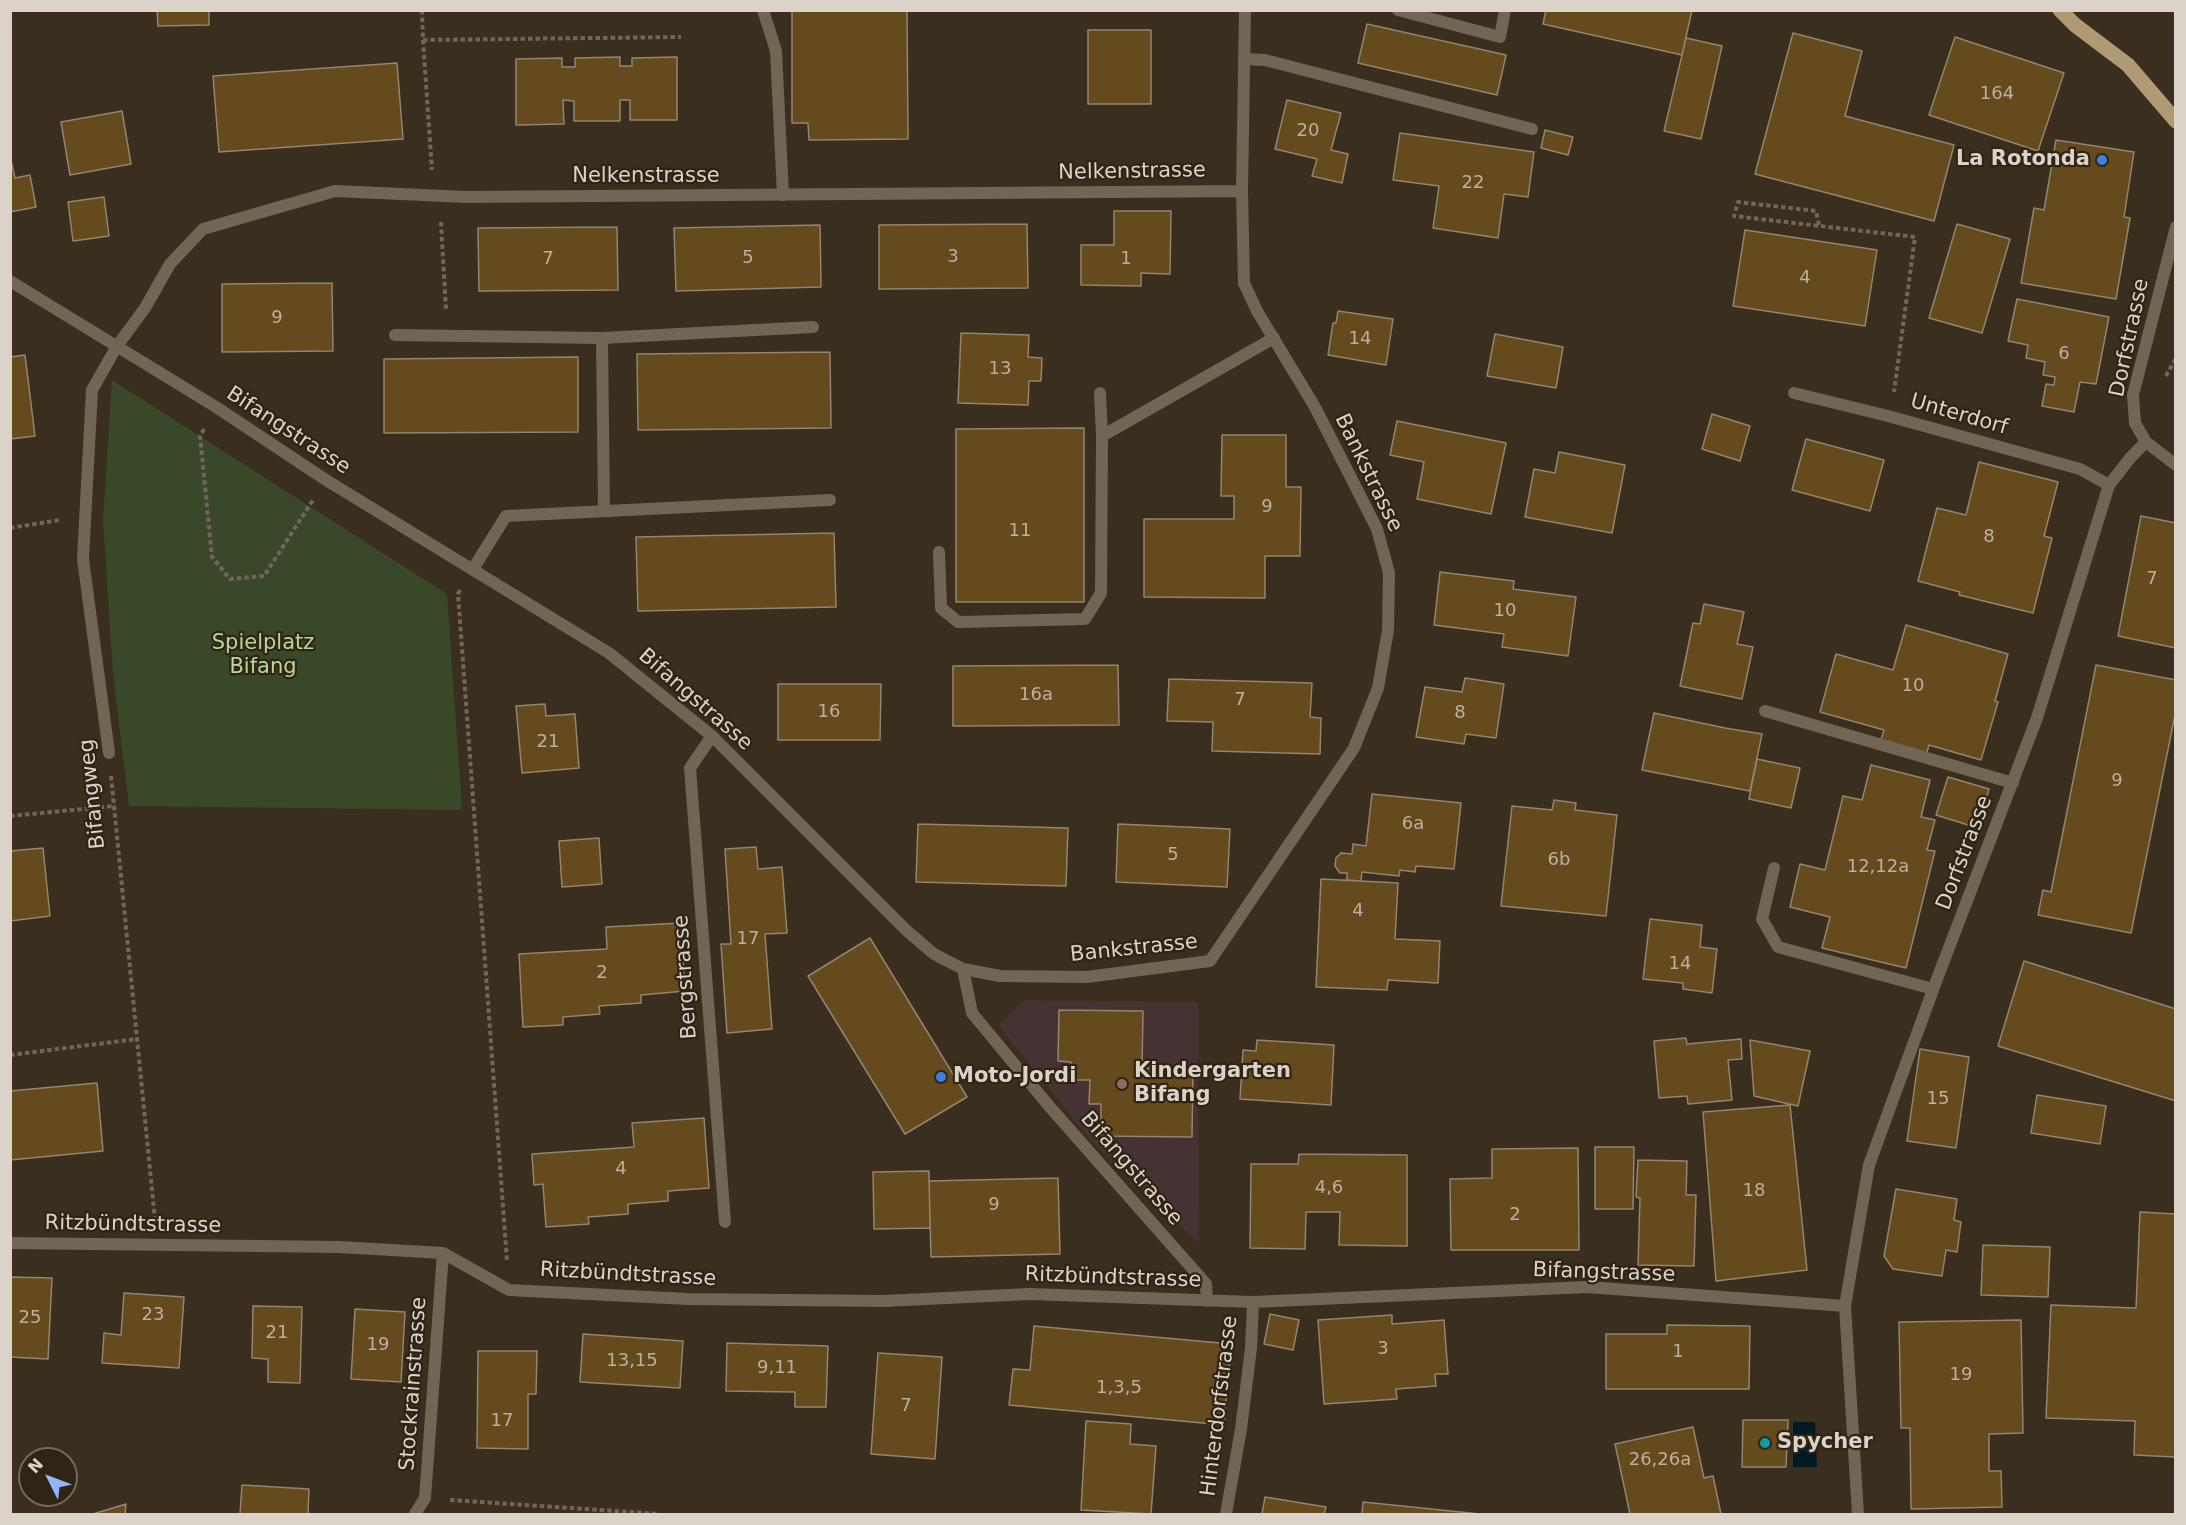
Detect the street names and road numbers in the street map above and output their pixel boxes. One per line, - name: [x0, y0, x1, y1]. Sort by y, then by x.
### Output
- street label: Nelkenstrasse: [1058, 158, 1206, 186]
- street label: Nelkenstrasse: [572, 164, 720, 190]
- street label: Dorfstrasse: [2105, 276, 2155, 400]
- street label: Bifangstrasse: [221, 382, 355, 480]
- street label: Unterdorf: [1907, 389, 2011, 441]
- street label: Bankstrasse: [1329, 410, 1407, 536]
- street label: Bifangstrasse: [633, 644, 757, 756]
- street label: Bifangweg: [75, 738, 111, 850]
- street label: Dorfstrasse: [1932, 792, 1998, 914]
- street label: Bergstrasse: [669, 914, 703, 1040]
- street label: Bankstrasse: [1069, 930, 1199, 968]
- street label: Bifangstrasse: [1075, 1107, 1187, 1231]
- street label: Ritzbündtstrasse: [44, 1211, 222, 1239]
- street label: Ritzbündtstrasse: [539, 1258, 717, 1292]
- street label: Bifangstrasse: [1532, 1258, 1676, 1288]
- street label: Ritzbündtstrasse: [1024, 1262, 1202, 1294]
- street label: Stockrainstrasse: [395, 1296, 433, 1472]
- street label: Hinterdorfstrasse: [1196, 1314, 1244, 1498]

